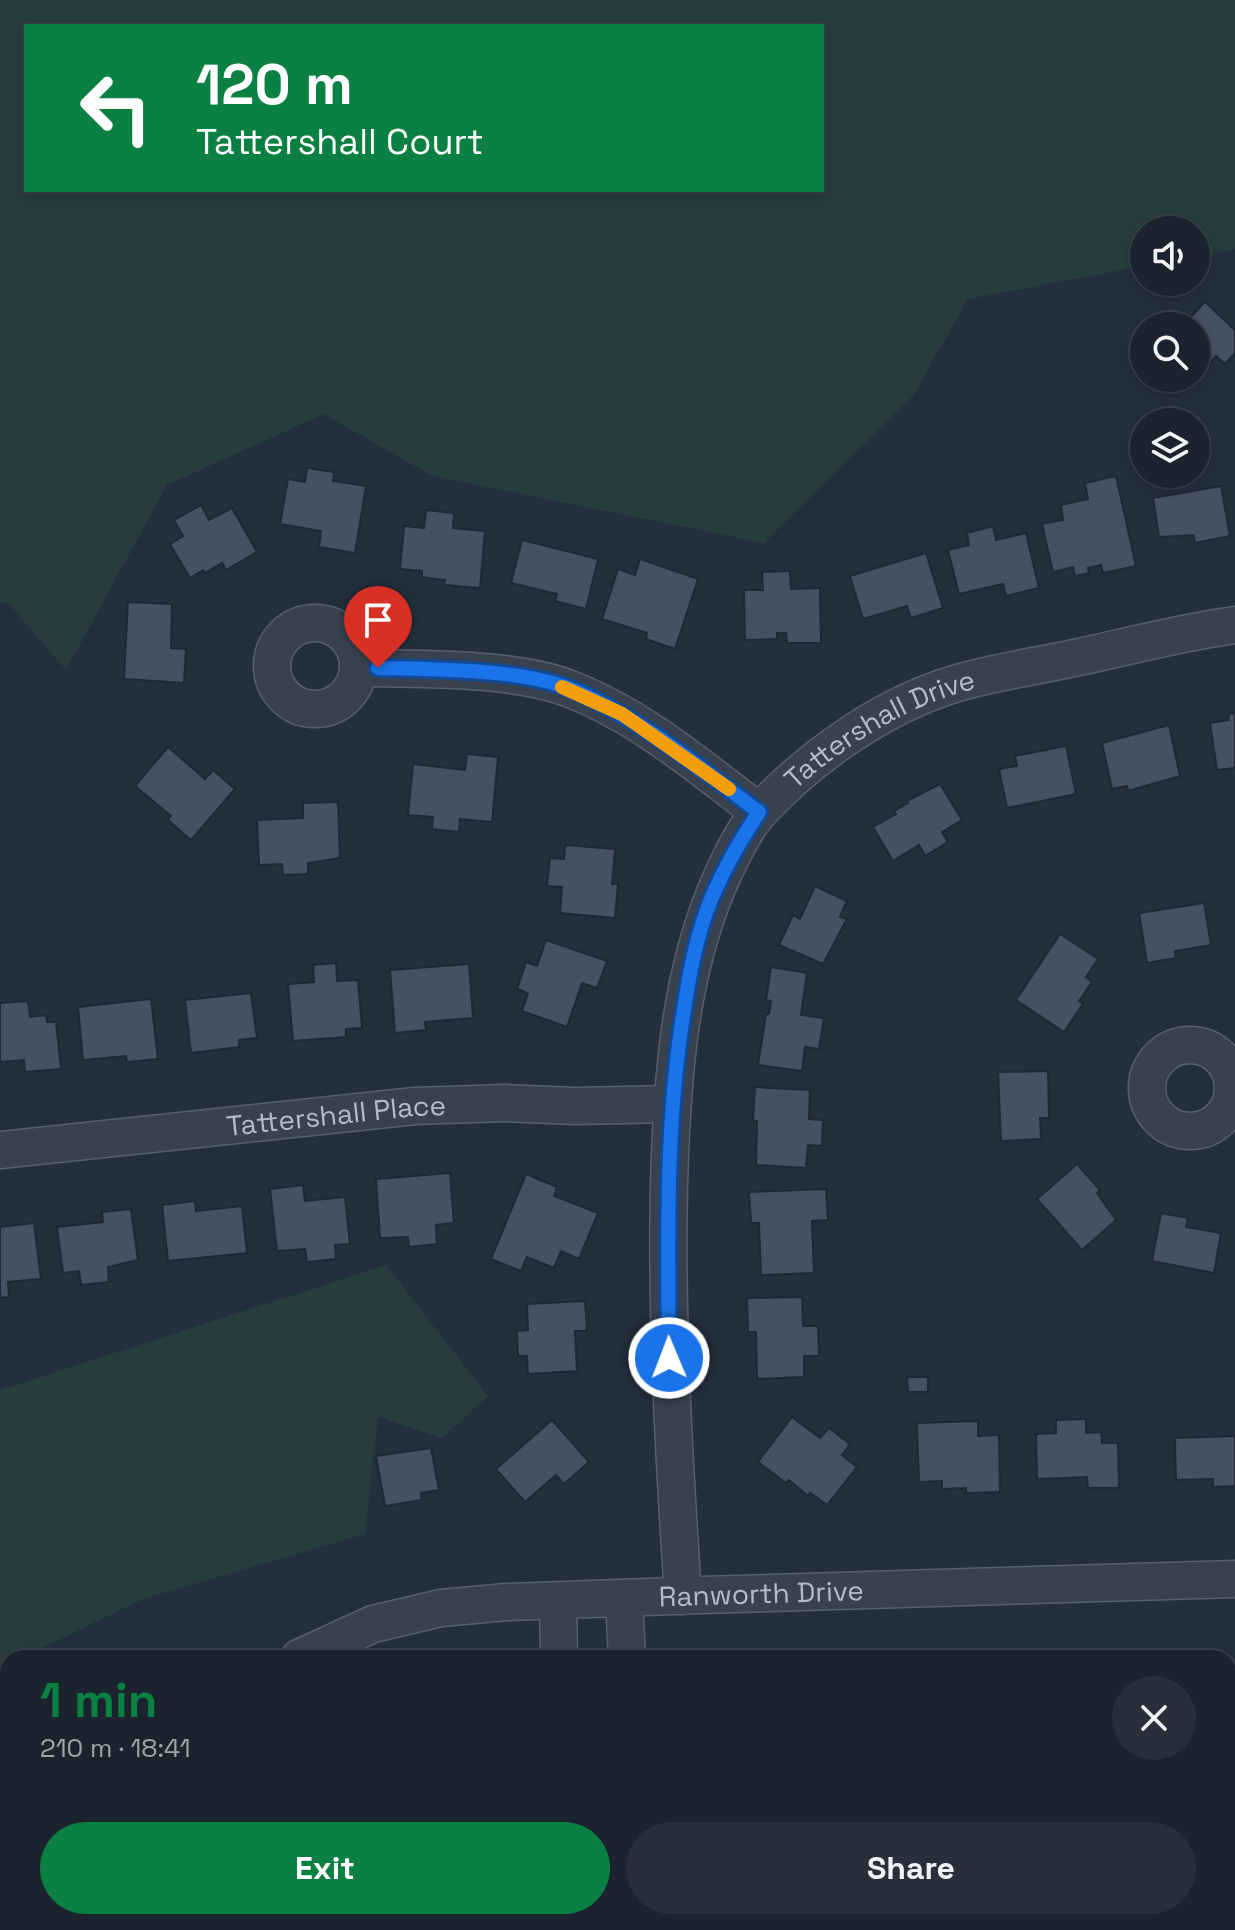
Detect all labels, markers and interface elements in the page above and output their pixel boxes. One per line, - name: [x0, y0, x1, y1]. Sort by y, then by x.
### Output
- text: 120 m: [196, 49, 353, 120]
- icon: left: [64, 56, 168, 160]
- text: Tattershall Court: [196, 119, 484, 165]
- map controls: [1130, 216, 1210, 488]
- button: sound: [1130, 216, 1210, 296]
- button: search: [1130, 312, 1210, 392]
- button: layers: [1130, 408, 1210, 488]
- pin: [344, 586, 412, 668]
- icon: arrive: [356, 598, 400, 642]
- street label: Tattershall Drive: [776, 661, 979, 796]
- street label: Tattershall Place: [224, 1087, 447, 1144]
- position arrow: [627, 1316, 711, 1400]
- street label: Ranworth Drive: [658, 1572, 864, 1615]
- text: 1 min: [40, 1670, 157, 1731]
- button: close: [1112, 1676, 1196, 1760]
- text: 210 m · 18:41: [40, 1731, 191, 1765]
- button: Exit: [40, 1822, 610, 1914]
- button: Share: [626, 1822, 1196, 1914]

